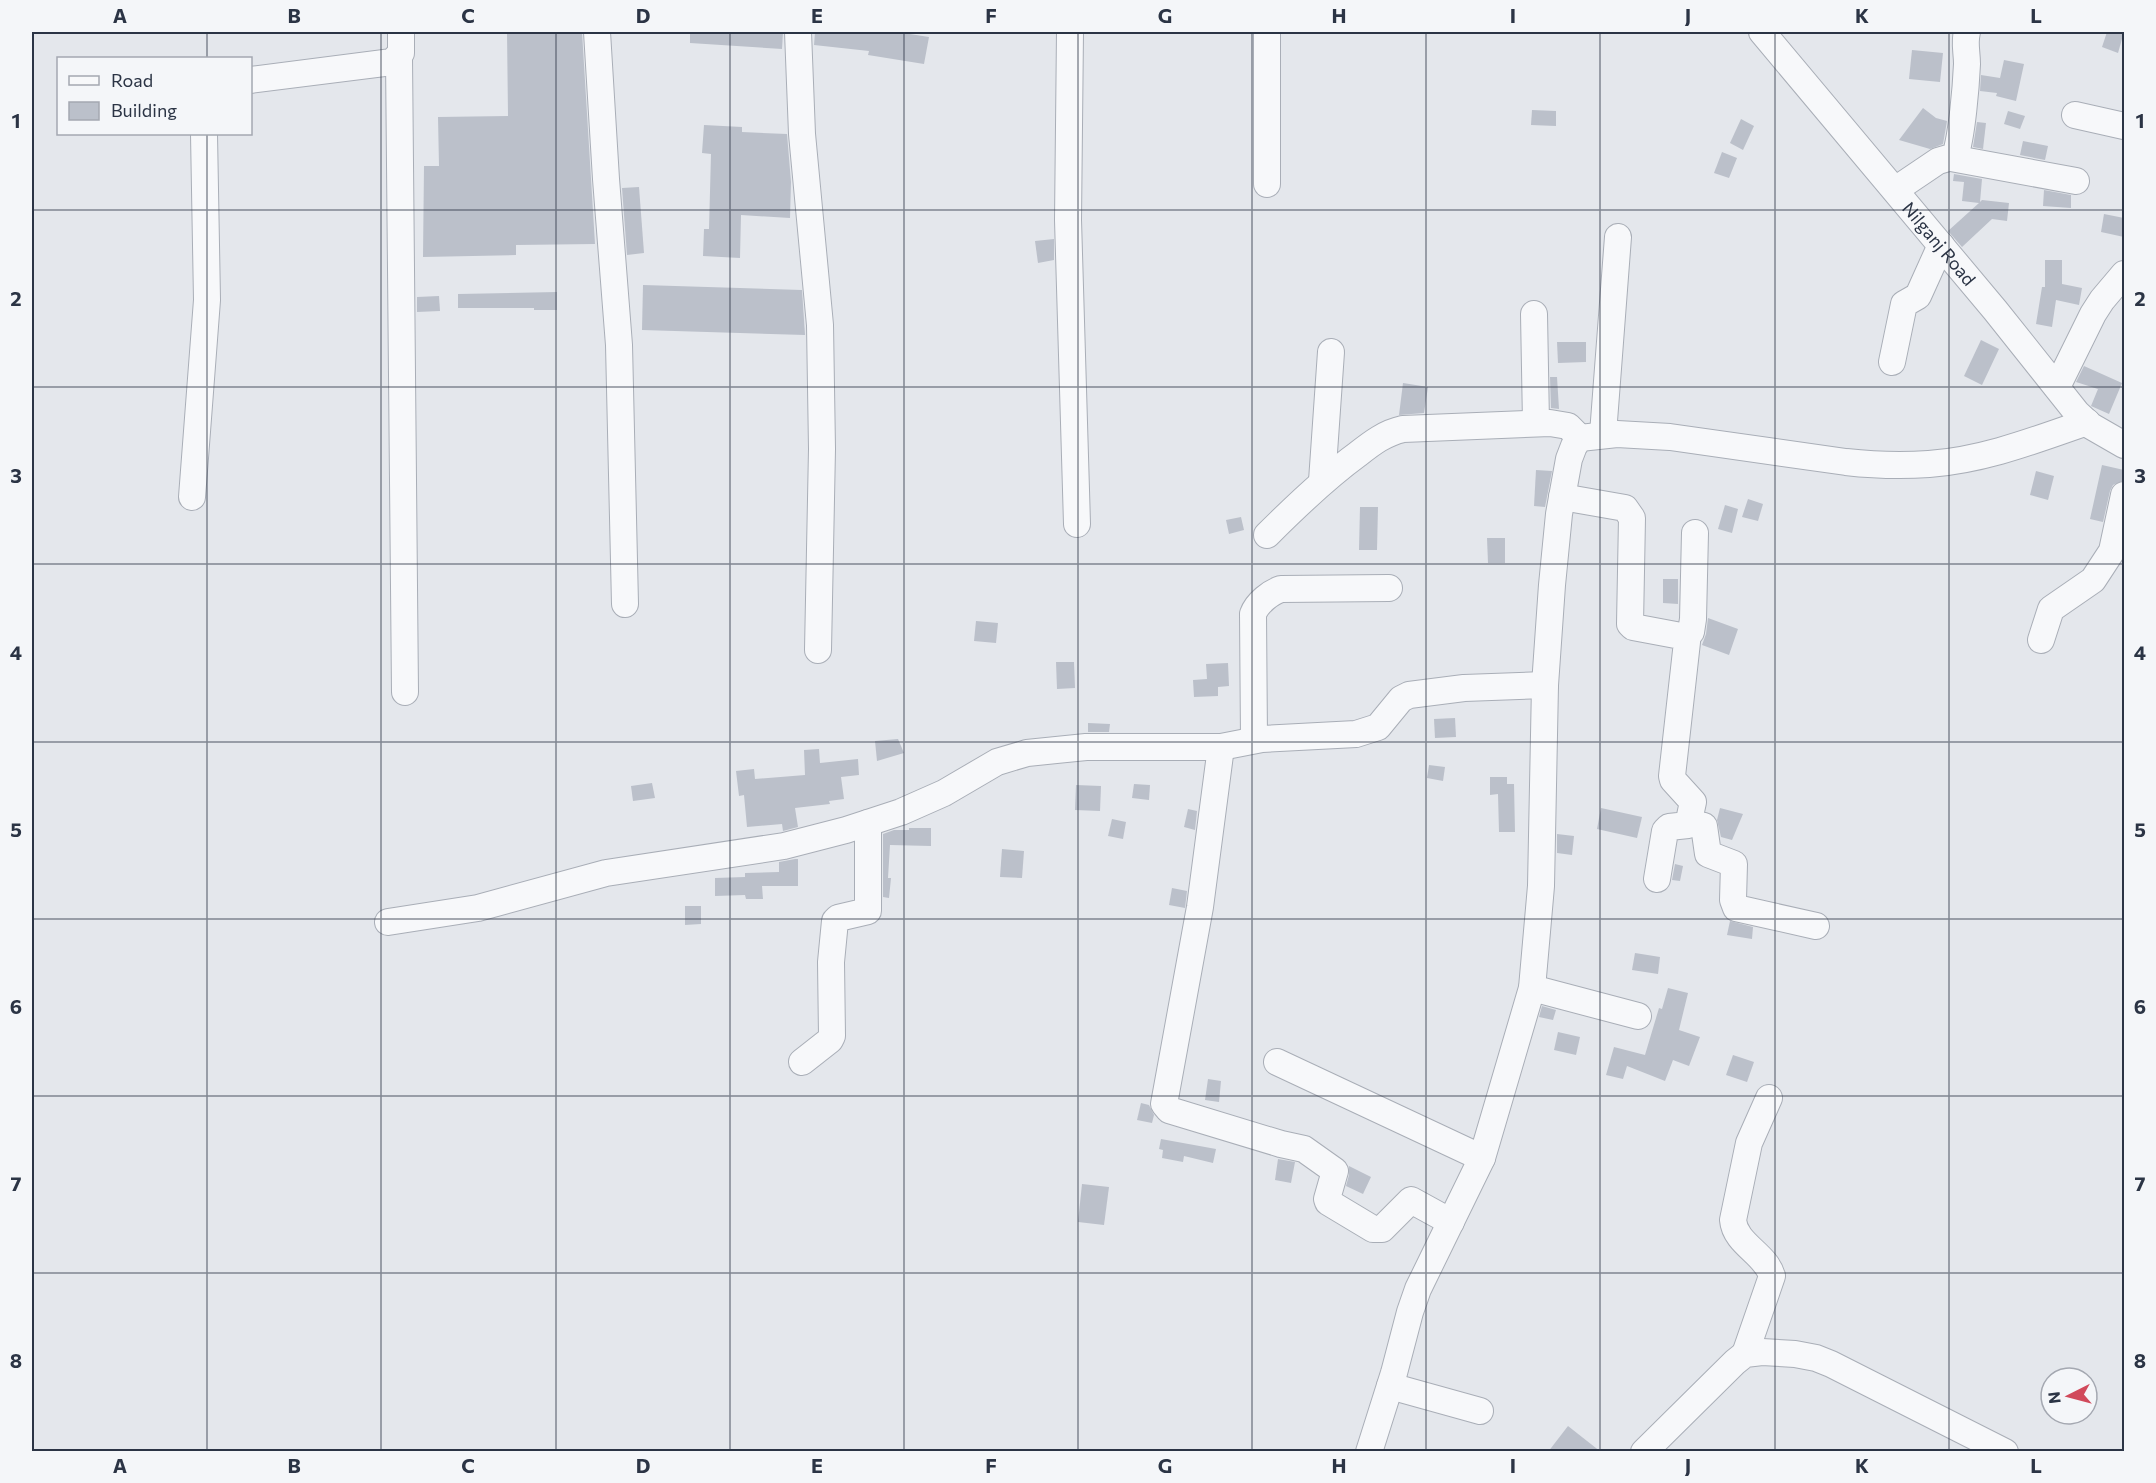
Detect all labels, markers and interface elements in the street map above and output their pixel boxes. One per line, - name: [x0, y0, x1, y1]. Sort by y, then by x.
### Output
- text: A: [113, 3, 127, 27]
- text: B: [287, 3, 301, 27]
- text: C: [461, 3, 475, 27]
- text: D: [636, 3, 650, 27]
- text: E: [811, 3, 823, 27]
- text: F: [985, 3, 997, 27]
- text: G: [1158, 3, 1172, 27]
- text: H: [1332, 3, 1347, 27]
- text: I: [1510, 3, 1516, 27]
- text: J: [1685, 3, 1691, 27]
- text: K: [1855, 3, 1869, 27]
- text: L: [2030, 3, 2042, 27]
- legend: [57, 57, 252, 135]
- text: Road: [111, 69, 153, 91]
- text: Building: [111, 99, 177, 121]
- text: 1: [11, 108, 21, 132]
- text: 1: [2135, 108, 2145, 132]
- street label: Nilganj Road: [1898, 197, 1981, 290]
- text: 2: [10, 286, 22, 310]
- text: 2: [2134, 286, 2146, 310]
- text: 3: [10, 463, 22, 487]
- text: 3: [2134, 463, 2146, 487]
- text: 4: [10, 640, 22, 664]
- text: 4: [2134, 640, 2146, 664]
- text: 5: [10, 817, 22, 841]
- text: 5: [2134, 817, 2146, 841]
- text: 6: [10, 994, 22, 1018]
- text: 6: [2134, 994, 2146, 1018]
- text: 7: [11, 1171, 22, 1195]
- text: 7: [2135, 1171, 2146, 1195]
- text: 8: [10, 1348, 22, 1372]
- text: 8: [2134, 1348, 2146, 1372]
- north arrow: [2039, 1366, 2099, 1426]
- text: N: [2044, 1391, 2064, 1405]
- text: A: [113, 1453, 127, 1477]
- text: B: [287, 1453, 301, 1477]
- text: C: [461, 1453, 475, 1477]
- text: D: [636, 1453, 650, 1477]
- text: E: [811, 1453, 823, 1477]
- text: F: [985, 1453, 997, 1477]
- text: G: [1158, 1453, 1172, 1477]
- text: H: [1332, 1453, 1347, 1477]
- text: I: [1510, 1453, 1516, 1477]
- text: J: [1685, 1453, 1691, 1477]
- text: K: [1855, 1453, 1869, 1477]
- text: L: [2030, 1453, 2042, 1477]

